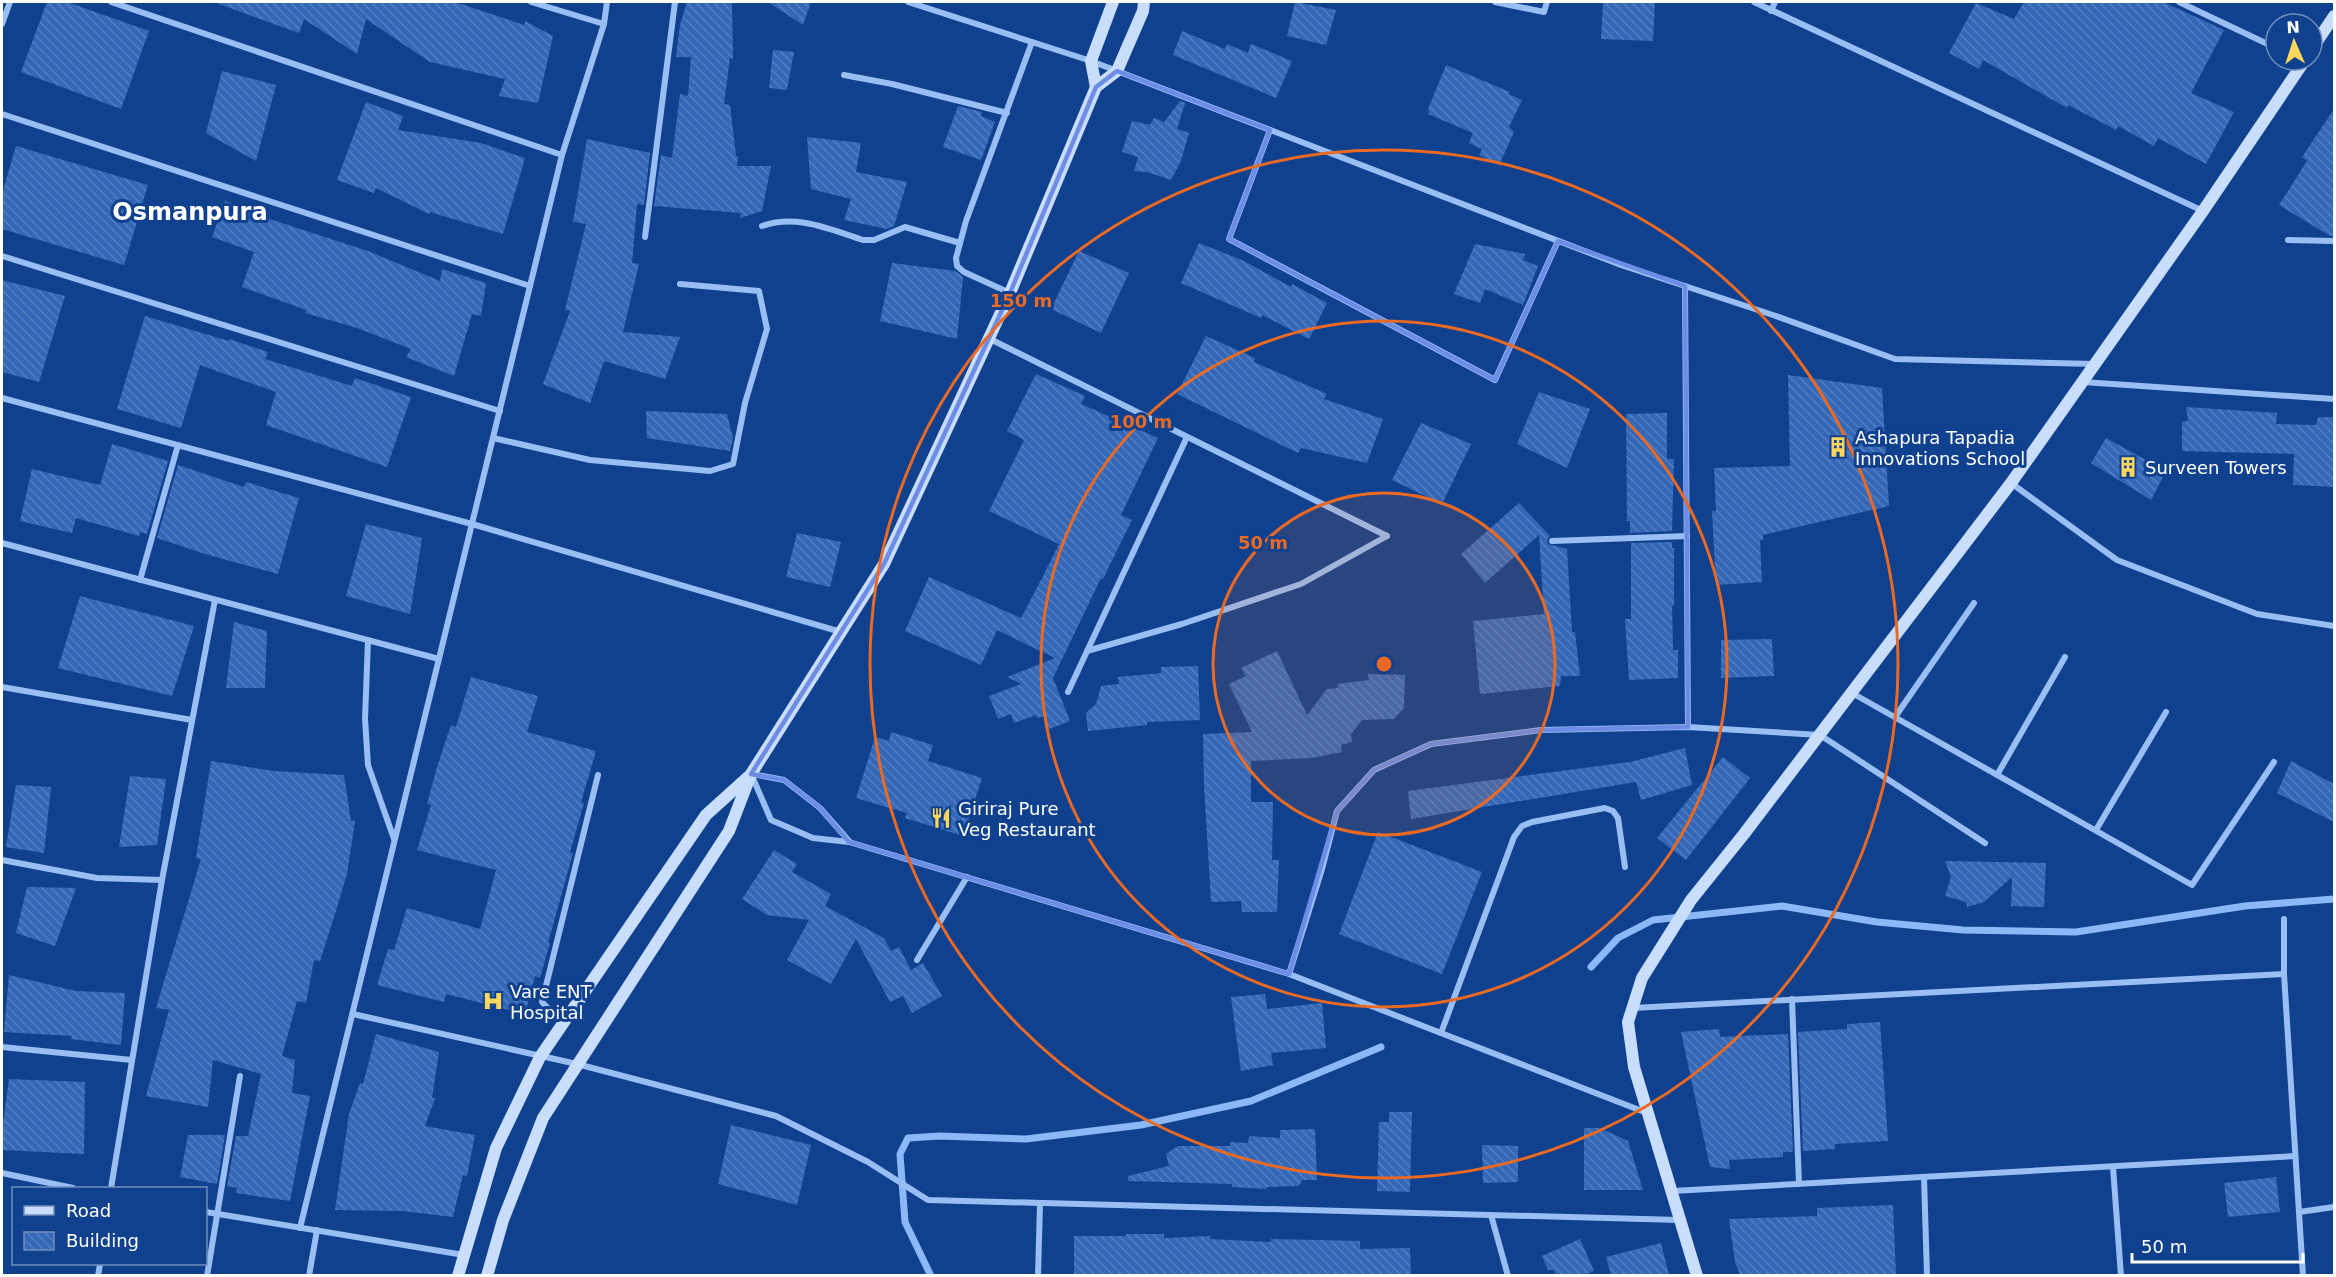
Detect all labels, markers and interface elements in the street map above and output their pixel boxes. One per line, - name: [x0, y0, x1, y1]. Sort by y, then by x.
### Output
- north arrow: [2264, 12, 2324, 72]
- text: N: [2286, 18, 2300, 37]
- district label: Osmanpura: [112, 198, 268, 226]
- text: 150 m: [990, 290, 1052, 311]
- text: 100 m: [1110, 411, 1172, 432]
- place label: Ashapura Tapadia Innovations School: [1855, 427, 2025, 469]
- building icon: Ashapura Tapadia Innovations School: [1826, 435, 1850, 459]
- building icon: Surveen Towers: [2116, 455, 2140, 479]
- place label: Surveen Towers: [2145, 457, 2287, 478]
- text: 50 m: [1238, 532, 1288, 553]
- centre of rings: [1374, 654, 1394, 674]
- place label: Giriraj Pure Veg Restaurant: [958, 798, 1096, 840]
- restaurant icon: Giriraj Pure Veg Restaurant: [929, 806, 953, 830]
- place label: Vare ENT Hospital: [510, 981, 593, 1023]
- hospital icon: Vare ENT Hospital: [481, 989, 505, 1013]
- legend: [12, 1187, 207, 1265]
- text: Road: [66, 1200, 111, 1221]
- scale bar: [2132, 1226, 2303, 1264]
- text: Building: [66, 1230, 139, 1251]
- text: 50 m: [2141, 1236, 2187, 1257]

